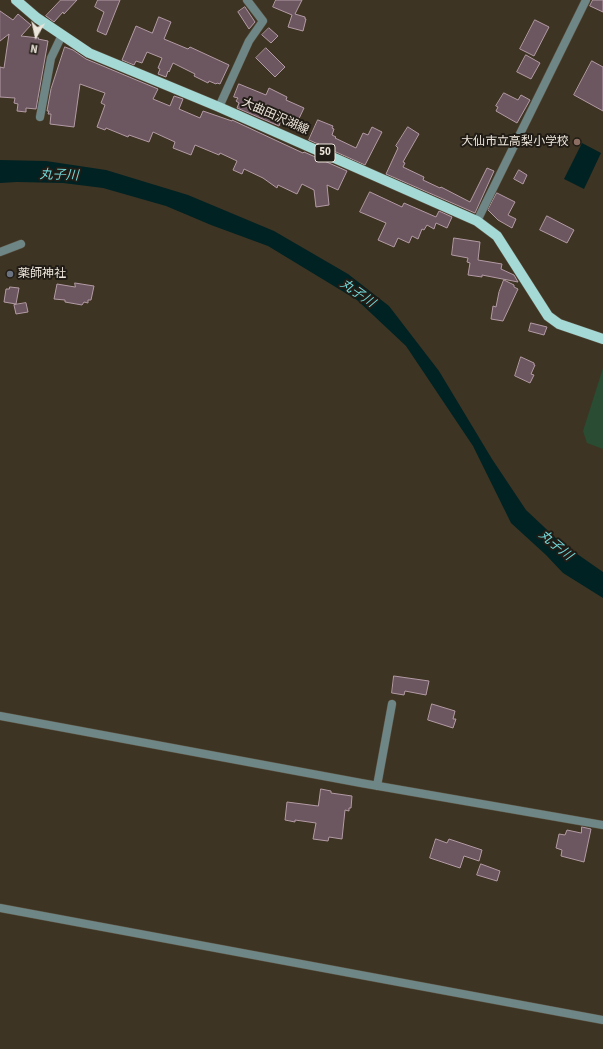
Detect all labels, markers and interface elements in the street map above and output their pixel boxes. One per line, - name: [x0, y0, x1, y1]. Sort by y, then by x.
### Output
- north arrow: [16, 16, 56, 56]
- text: N: [29, 40, 39, 56]
- street label: 大曲田沢湖線: [239, 96, 311, 138]
- place label: 大仙市立高梨小学校: [461, 135, 569, 149]
- marker: 大仙市立高梨小学校: [572, 137, 582, 147]
- road number: 50: [315, 144, 335, 162]
- water label: 丸子川: [39, 168, 79, 184]
- place label: 薬師神社: [18, 267, 66, 281]
- marker: 薬師神社: [5, 269, 15, 279]
- water label: 丸子川: [337, 276, 377, 312]
- water label: 丸子川: [535, 527, 575, 565]

